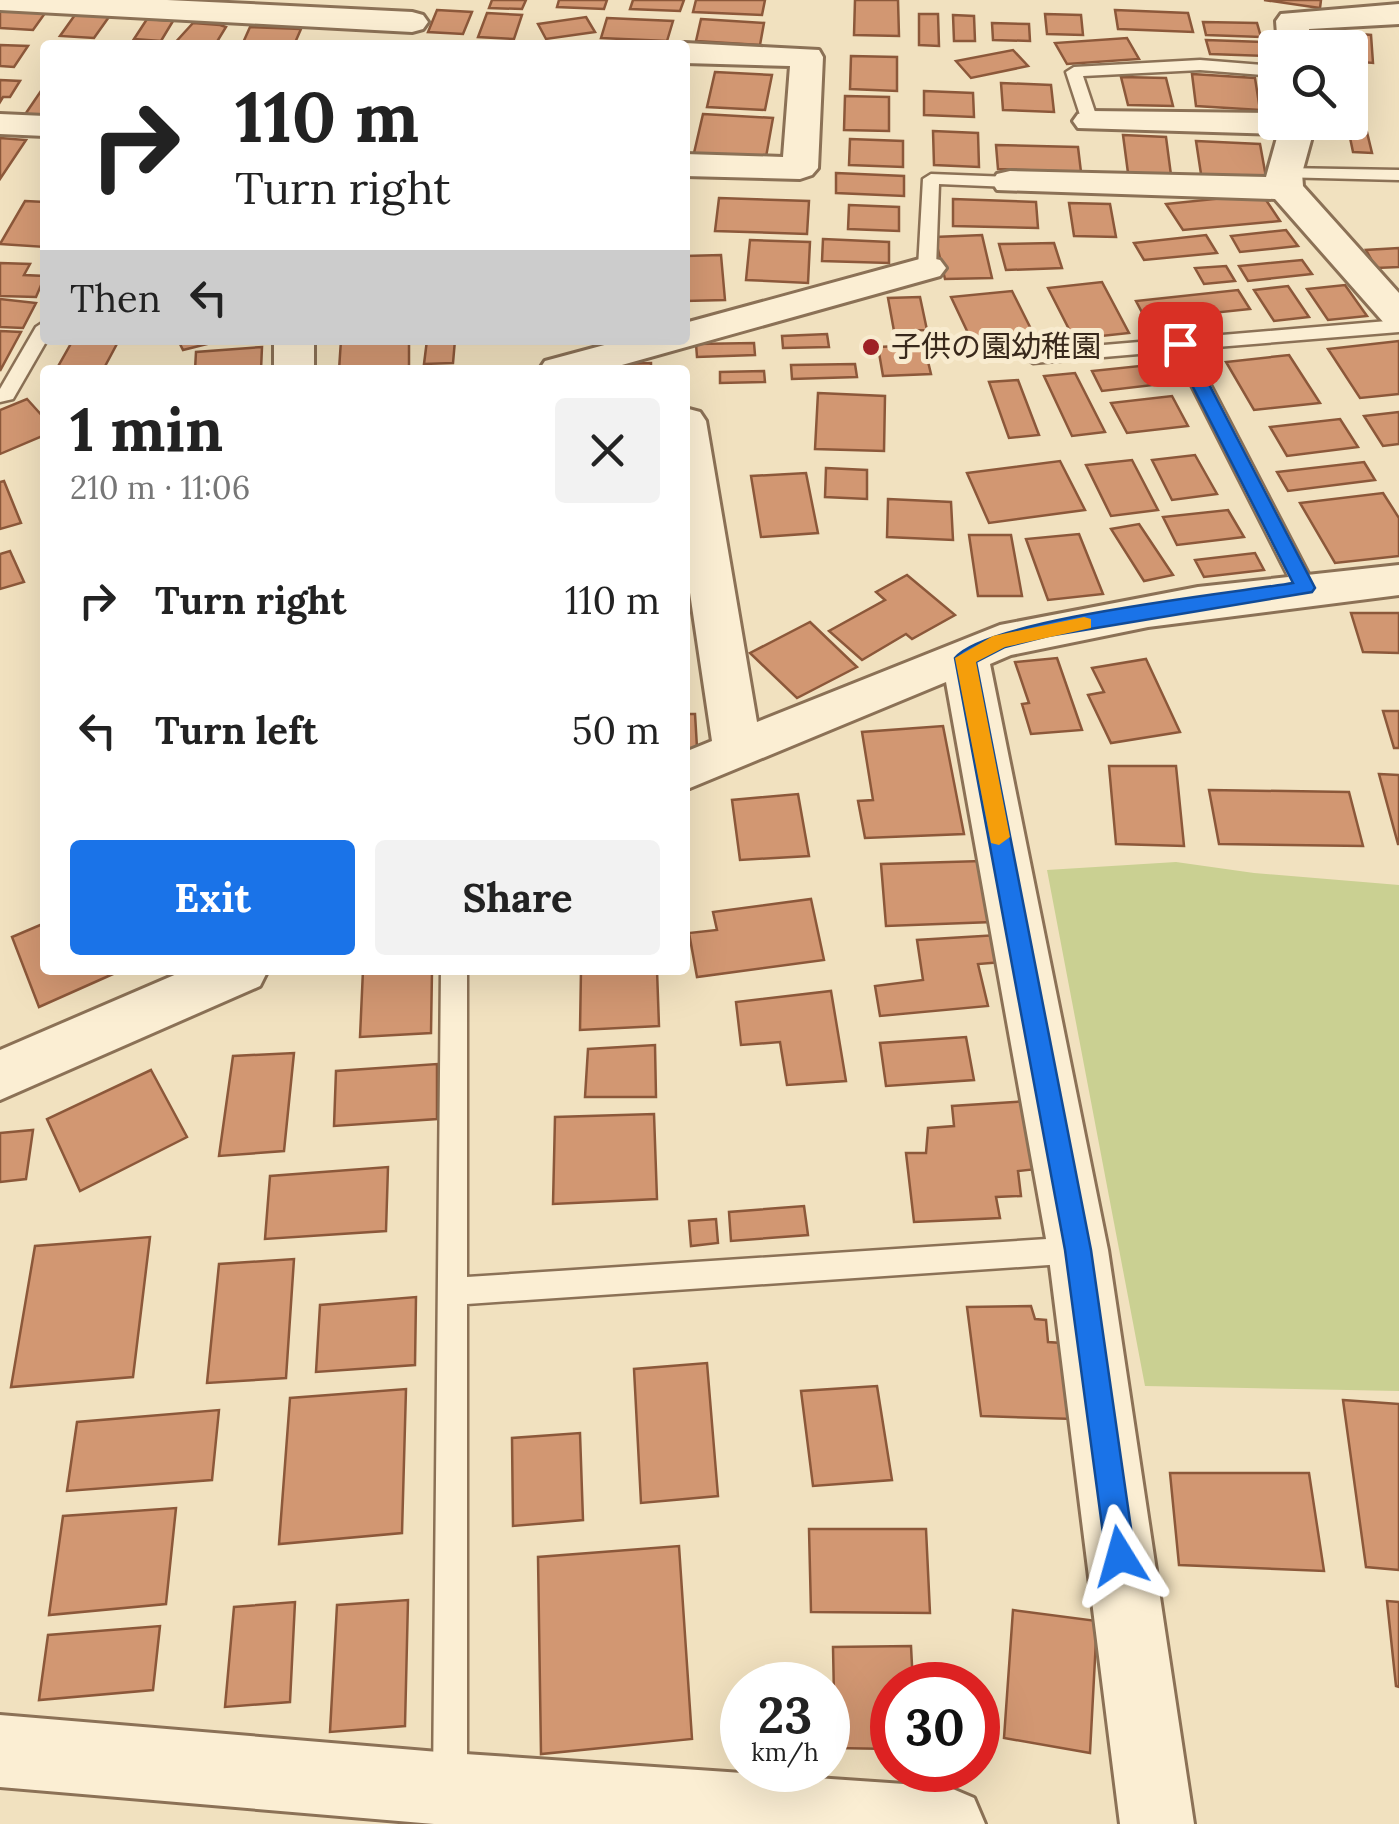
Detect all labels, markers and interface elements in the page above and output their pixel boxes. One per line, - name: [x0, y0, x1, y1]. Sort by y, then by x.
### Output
- map controls: [1258, 30, 1368, 140]
- button: search: [1258, 30, 1368, 140]
- text: 110 m: [235, 72, 419, 161]
- icon: right: [70, 80, 200, 210]
- text: Turn right: [235, 159, 451, 216]
- icon: left: [181, 270, 236, 325]
- text: Then: [70, 274, 161, 322]
- pin: [1138, 302, 1223, 387]
- icon: arrive: [1153, 317, 1208, 372]
- place label: 子供の園幼稚園: [891, 327, 1101, 365]
- marker: 子供の園幼稚園: [860, 336, 882, 358]
- text: 1 min: [70, 391, 223, 467]
- button: close: [555, 398, 660, 503]
- text: 210 m · 11:06: [70, 467, 250, 508]
- icon: right: [70, 573, 125, 628]
- text: Turn right: [155, 576, 346, 624]
- text: 110 m: [565, 576, 660, 624]
- icon: left: [70, 703, 125, 758]
- text: Turn left: [155, 706, 318, 754]
- text: 50 m: [572, 706, 660, 754]
- button: Exit: [70, 840, 355, 955]
- button: Share: [375, 840, 660, 955]
- position arrow: [1068, 1504, 1172, 1608]
- speed limit sign: 30: [870, 1662, 1000, 1792]
- text: 23: [758, 1683, 812, 1747]
- text: km/h: [751, 1736, 819, 1768]

